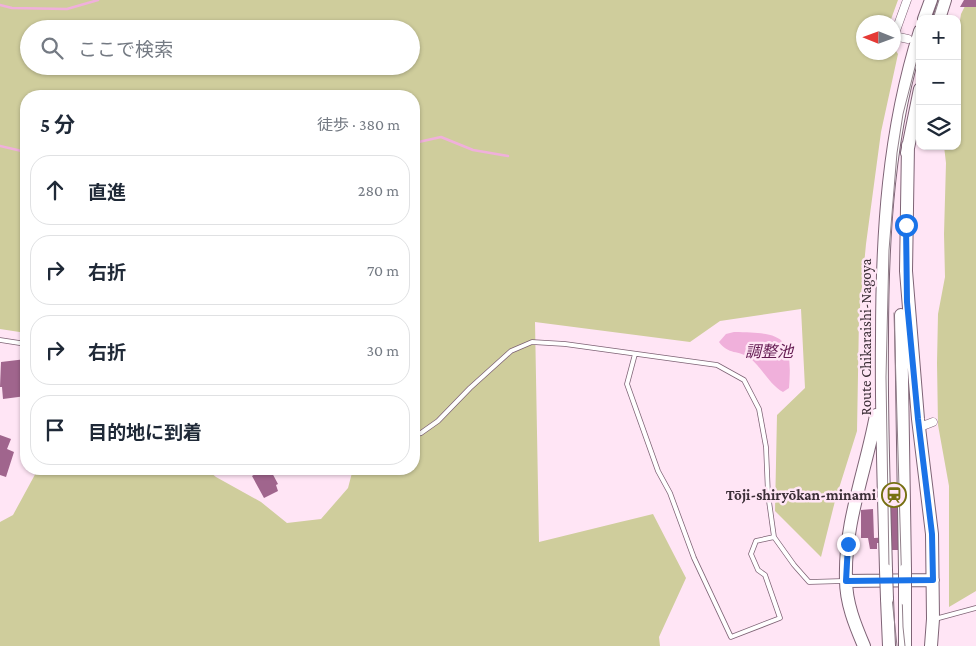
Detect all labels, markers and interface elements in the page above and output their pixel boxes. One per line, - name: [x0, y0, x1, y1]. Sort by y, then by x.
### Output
- north arrow: [856, 15, 901, 60]
- map controls: [916, 15, 961, 150]
- button: +: [916, 15, 961, 60]
- search box: [20, 20, 420, 75]
- icon: search: [38, 34, 66, 62]
- text: ここで検索: [78, 39, 173, 60]
- button: −: [916, 60, 961, 105]
- button: layers: [916, 105, 961, 150]
- text: 5 分: [40, 113, 75, 137]
- text: 徒歩 · 380 m: [317, 116, 400, 133]
- icon: ahead: [41, 176, 69, 204]
- text: 直進: [88, 182, 126, 203]
- text: 280 m: [358, 182, 399, 199]
- route start: [895, 214, 918, 237]
- icon: right: [41, 256, 69, 284]
- street label: Route Chikaraishi-Nagoya: [858, 258, 875, 415]
- text: 右折: [88, 262, 126, 283]
- text: 70 m: [367, 262, 399, 279]
- icon: right: [41, 336, 69, 364]
- text: 右折: [88, 342, 126, 363]
- text: 30 m: [367, 342, 399, 359]
- water label: 調整池: [745, 343, 795, 360]
- icon: arrive: [41, 416, 69, 444]
- text: 目的地に到着: [88, 422, 202, 443]
- station icon: Tōji-shiryōkan-minami: [881, 482, 907, 508]
- place label: Tōji-shiryōkan-minami: [726, 487, 877, 504]
- route end: [837, 533, 860, 556]

